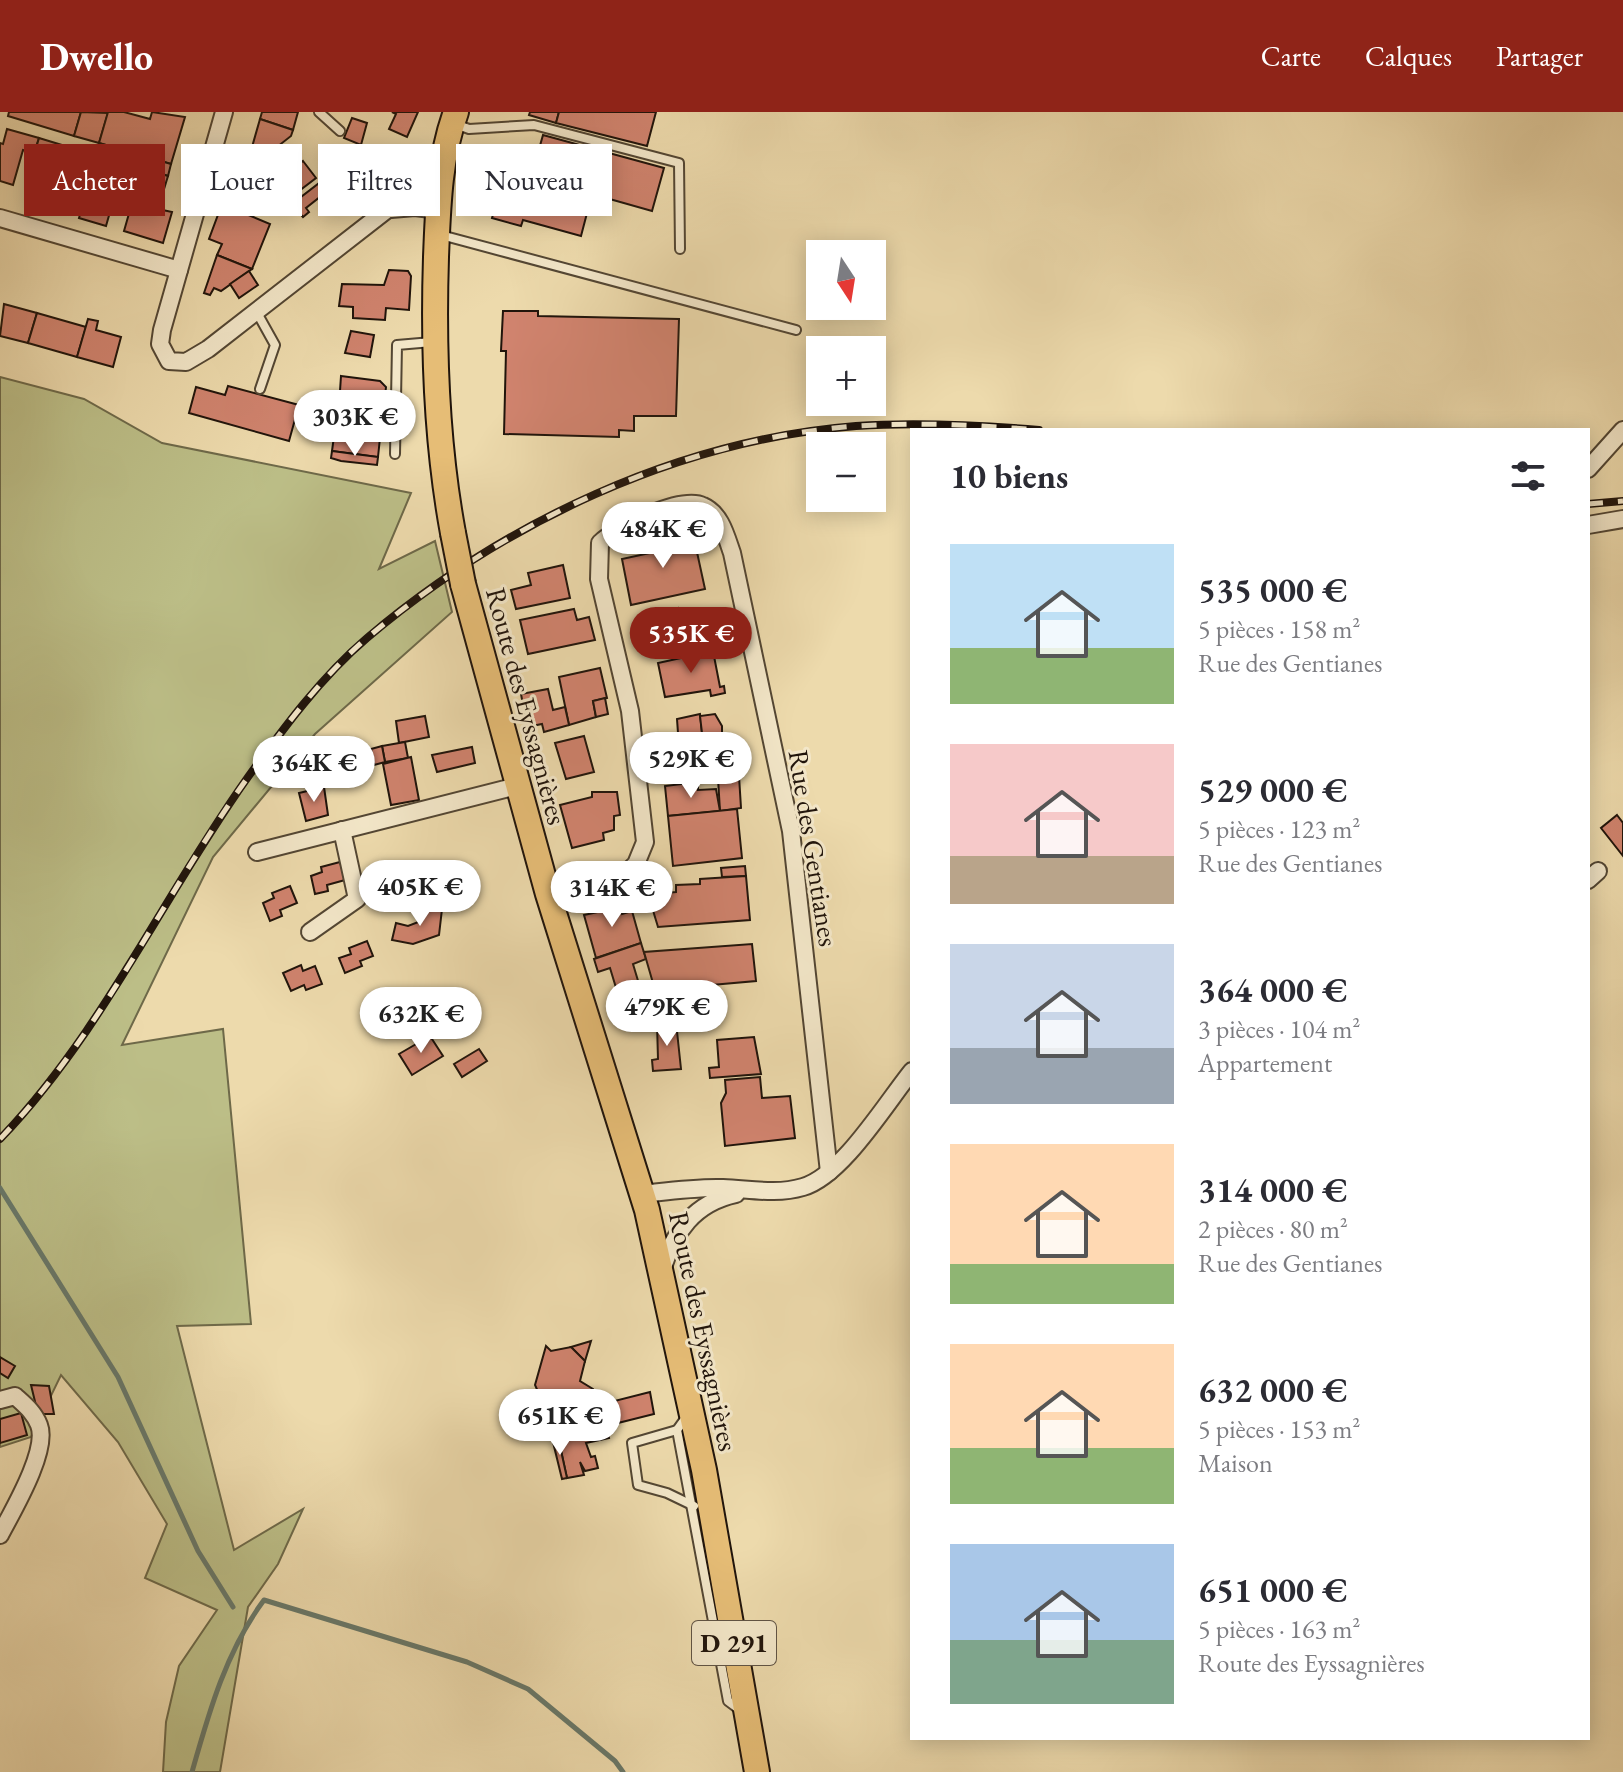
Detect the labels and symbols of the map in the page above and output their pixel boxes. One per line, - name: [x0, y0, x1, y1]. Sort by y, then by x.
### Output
- north arrow: [806, 240, 886, 320]
- pin: 303K €: [290, 390, 420, 458]
- pin: 484K €: [598, 502, 728, 570]
- street label: Route des Eyssagnières: [478, 583, 576, 829]
- pin: 535K €: [626, 607, 756, 675]
- pin: 529K €: [626, 732, 756, 800]
- pin: 364K €: [249, 736, 379, 804]
- street label: Rue des Gentianes: [781, 747, 847, 949]
- pin: 405K €: [355, 860, 485, 928]
- pin: 314K €: [547, 861, 677, 929]
- pin: 479K €: [602, 980, 732, 1048]
- pin: 632K €: [356, 987, 486, 1055]
- street label: Route des Eyssagnières: [661, 1208, 747, 1454]
- pin: 651K €: [495, 1389, 625, 1457]
- road number: D 291: [692, 1621, 776, 1665]

